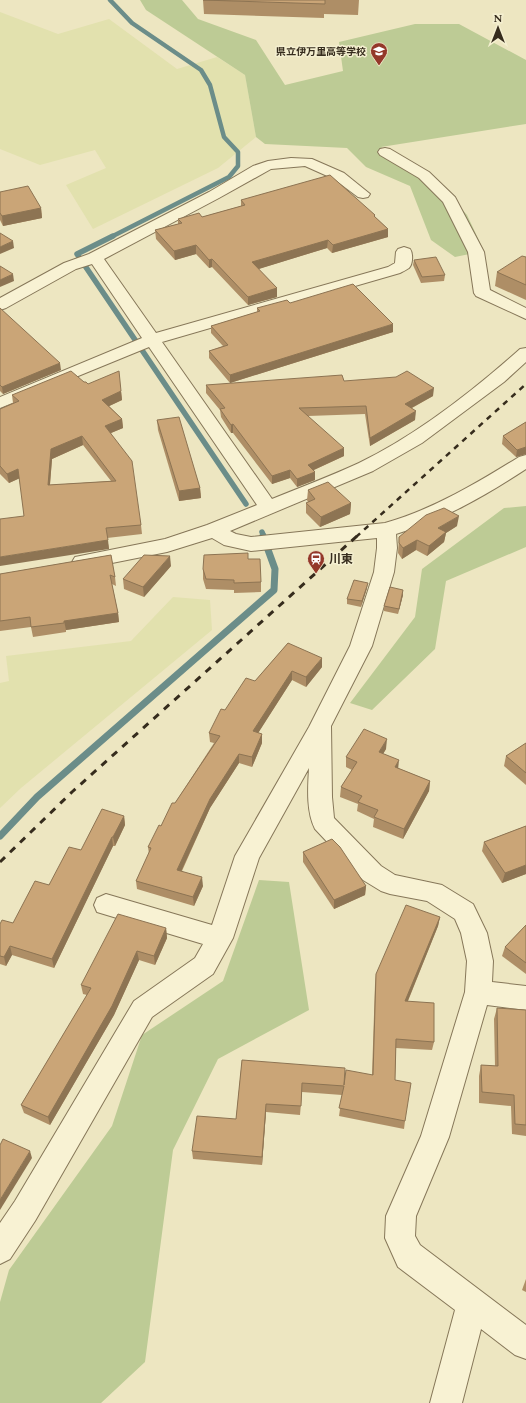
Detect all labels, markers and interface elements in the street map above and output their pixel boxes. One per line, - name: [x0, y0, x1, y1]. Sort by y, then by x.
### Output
- north arrow: [478, 8, 518, 48]
- text: N: [494, 10, 503, 27]
- school or university icon: 県立伊万里高等学校: [369, 41, 389, 66]
- place label: 県立伊万里高等学校: [276, 44, 366, 60]
- station icon: 川東: [306, 549, 326, 574]
- place label: 川東: [329, 550, 353, 569]

